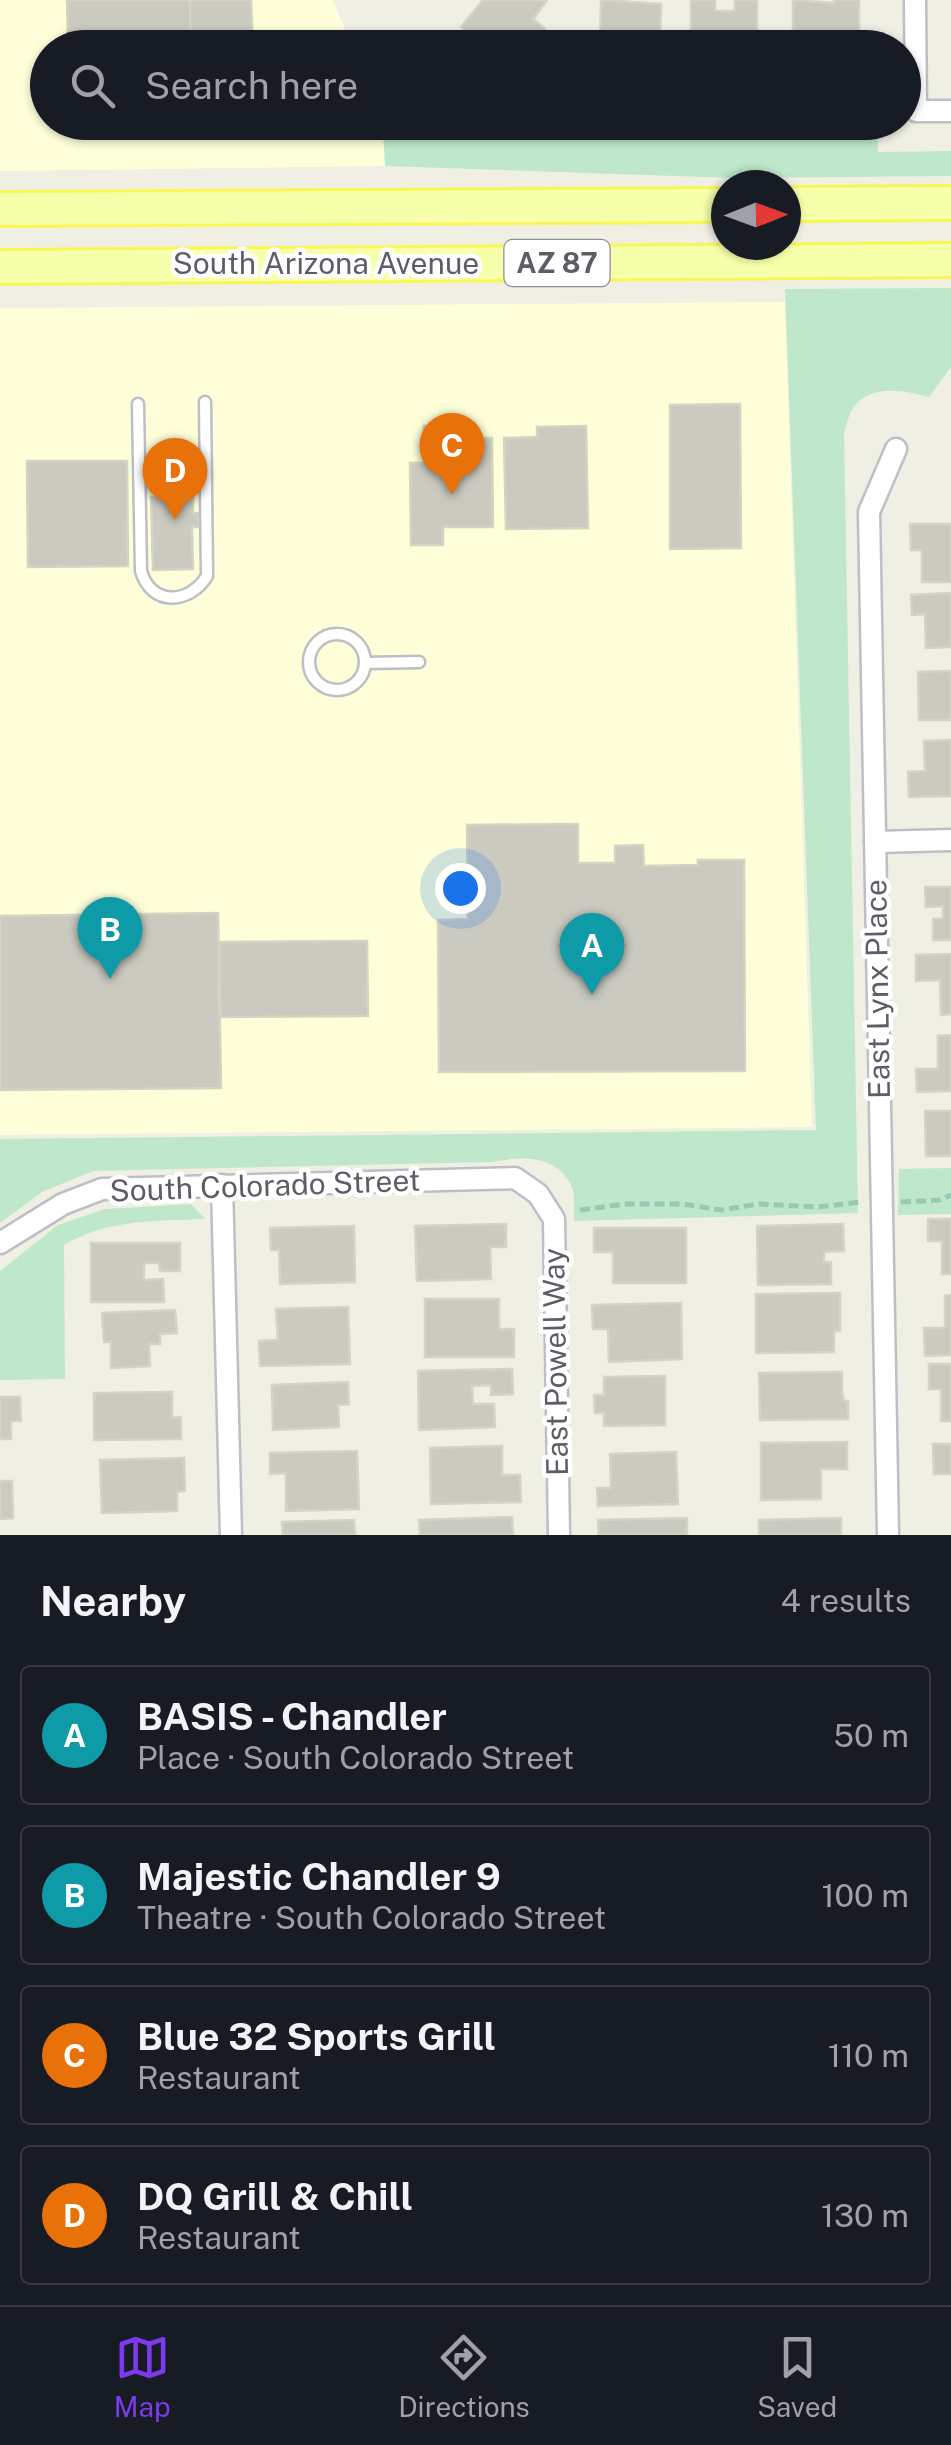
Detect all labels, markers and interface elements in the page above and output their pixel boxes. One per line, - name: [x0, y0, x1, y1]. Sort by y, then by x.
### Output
- search box: [30, 30, 921, 140]
- icon: search: [65, 58, 120, 113]
- text: Search here: [145, 63, 358, 108]
- north arrow: [711, 170, 801, 260]
- road number: AZ 87: [504, 240, 610, 286]
- street label: South Arizona Avenue: [173, 245, 479, 281]
- pin: C: [420, 412, 484, 495]
- pin: D: [142, 438, 208, 520]
- your location: [435, 863, 486, 914]
- street label: East Lynx Place: [857, 879, 897, 1099]
- pin: B: [78, 896, 142, 979]
- pin: A: [560, 912, 624, 995]
- street label: South Colorado Street: [109, 1162, 421, 1208]
- street label: East Powell Way: [535, 1248, 575, 1476]
- text: Nearby: [40, 1576, 186, 1625]
- text: 4 results: [781, 1582, 911, 1619]
- text: BASIS - Chandler: [137, 1694, 447, 1739]
- text: A: [63, 1717, 86, 1754]
- text: 50 m: [833, 1717, 909, 1754]
- text: Place · South Colorado Street: [137, 1739, 574, 1776]
- text: Majestic Chandler 9: [137, 1854, 501, 1899]
- text: B: [64, 1877, 85, 1914]
- text: 100 m: [822, 1877, 909, 1914]
- text: Theatre · South Colorado Street: [137, 1899, 606, 1936]
- text: Blue 32 Sports Grill: [137, 2014, 496, 2059]
- text: C: [63, 2037, 86, 2074]
- text: 110 m: [828, 2037, 909, 2074]
- text: Restaurant: [137, 2059, 301, 2096]
- text: DQ Grill & Chill: [137, 2174, 413, 2219]
- text: D: [63, 2197, 86, 2234]
- text: 130 m: [821, 2197, 909, 2234]
- text: Restaurant: [137, 2219, 301, 2256]
- tab: Map: [114, 2330, 171, 2423]
- tab: Directions: [398, 2330, 530, 2423]
- tab: Saved: [757, 2330, 837, 2423]

